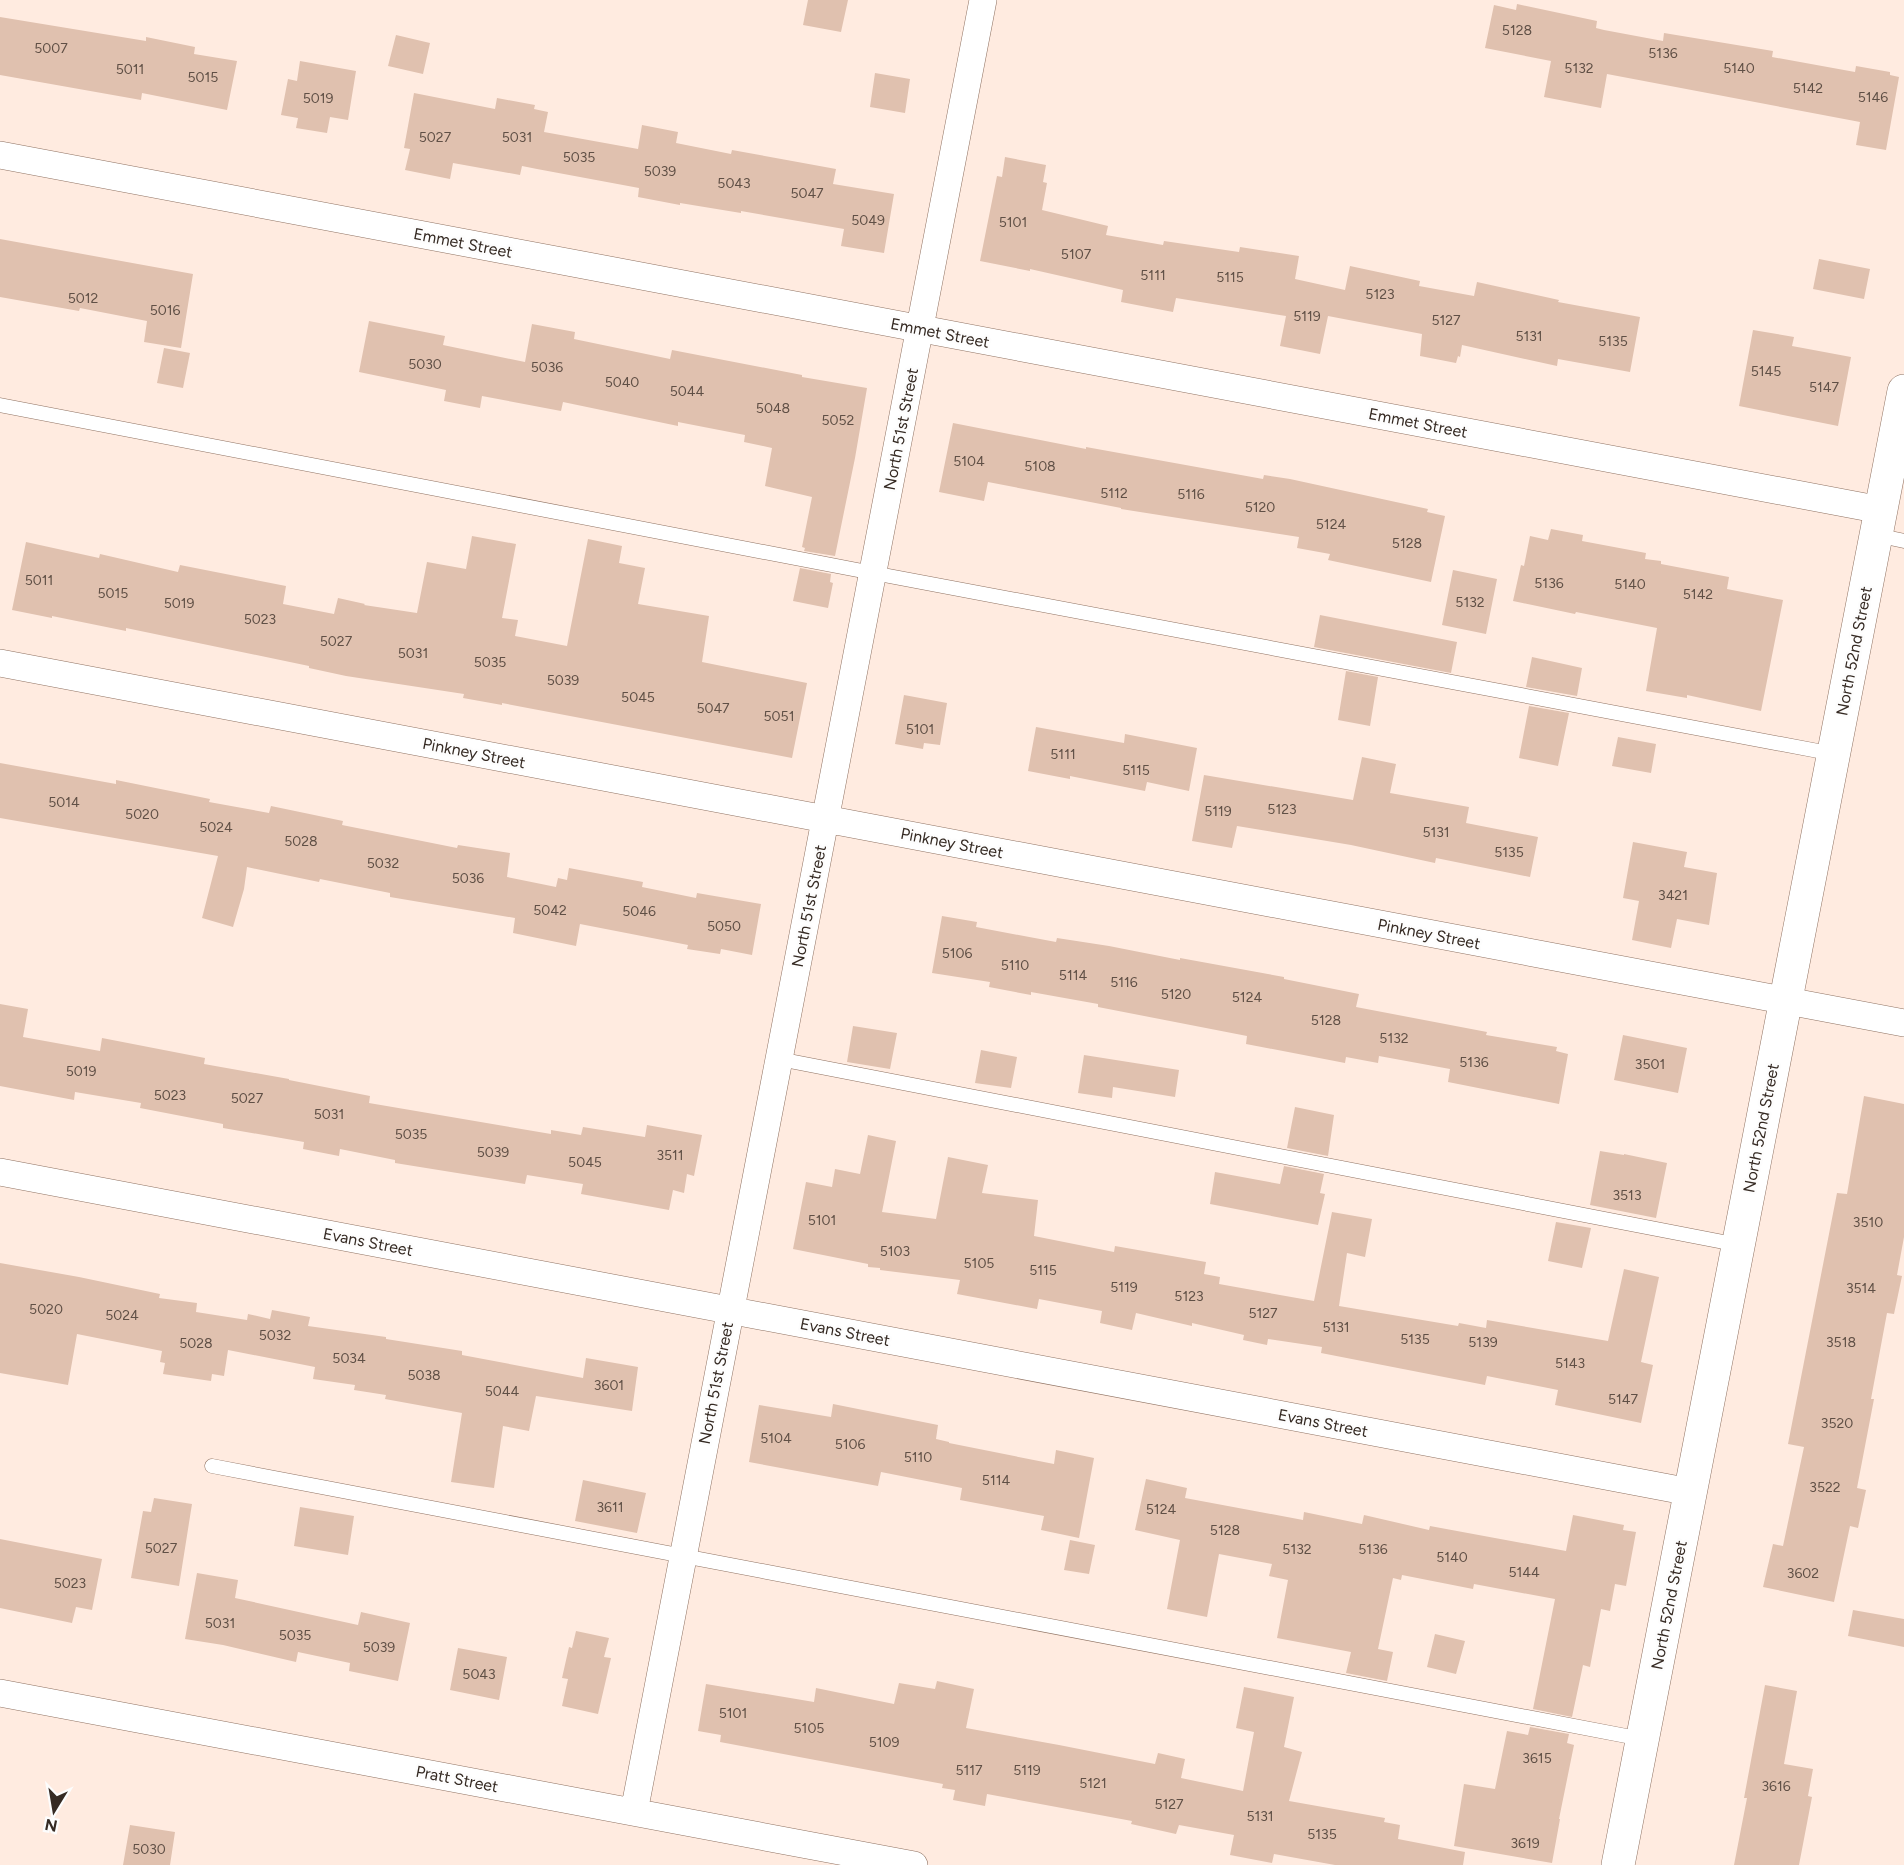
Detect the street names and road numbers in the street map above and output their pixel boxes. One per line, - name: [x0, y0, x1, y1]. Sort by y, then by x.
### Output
- street label: Emmet Street: [412, 224, 514, 262]
- street label: Emmet Street: [889, 314, 991, 352]
- street label: North 51st Street: [880, 366, 922, 492]
- street label: Emmet Street: [1367, 404, 1469, 442]
- street label: North 52nd Street: [1832, 585, 1876, 717]
- street label: Pinkney Street: [421, 734, 527, 772]
- street label: Pinkney Street: [899, 824, 1005, 862]
- street label: North 51st Street: [788, 843, 830, 969]
- street label: Pinkney Street: [1376, 915, 1482, 953]
- street label: North 52nd Street: [1739, 1062, 1783, 1194]
- street label: Evans Street: [322, 1224, 414, 1260]
- street label: Evans Street: [799, 1314, 891, 1350]
- street label: North 51st Street: [695, 1320, 737, 1446]
- street label: Evans Street: [1277, 1405, 1369, 1441]
- street label: North 52nd Street: [1647, 1539, 1691, 1671]
- street label: Pratt Street: [414, 1762, 500, 1796]

